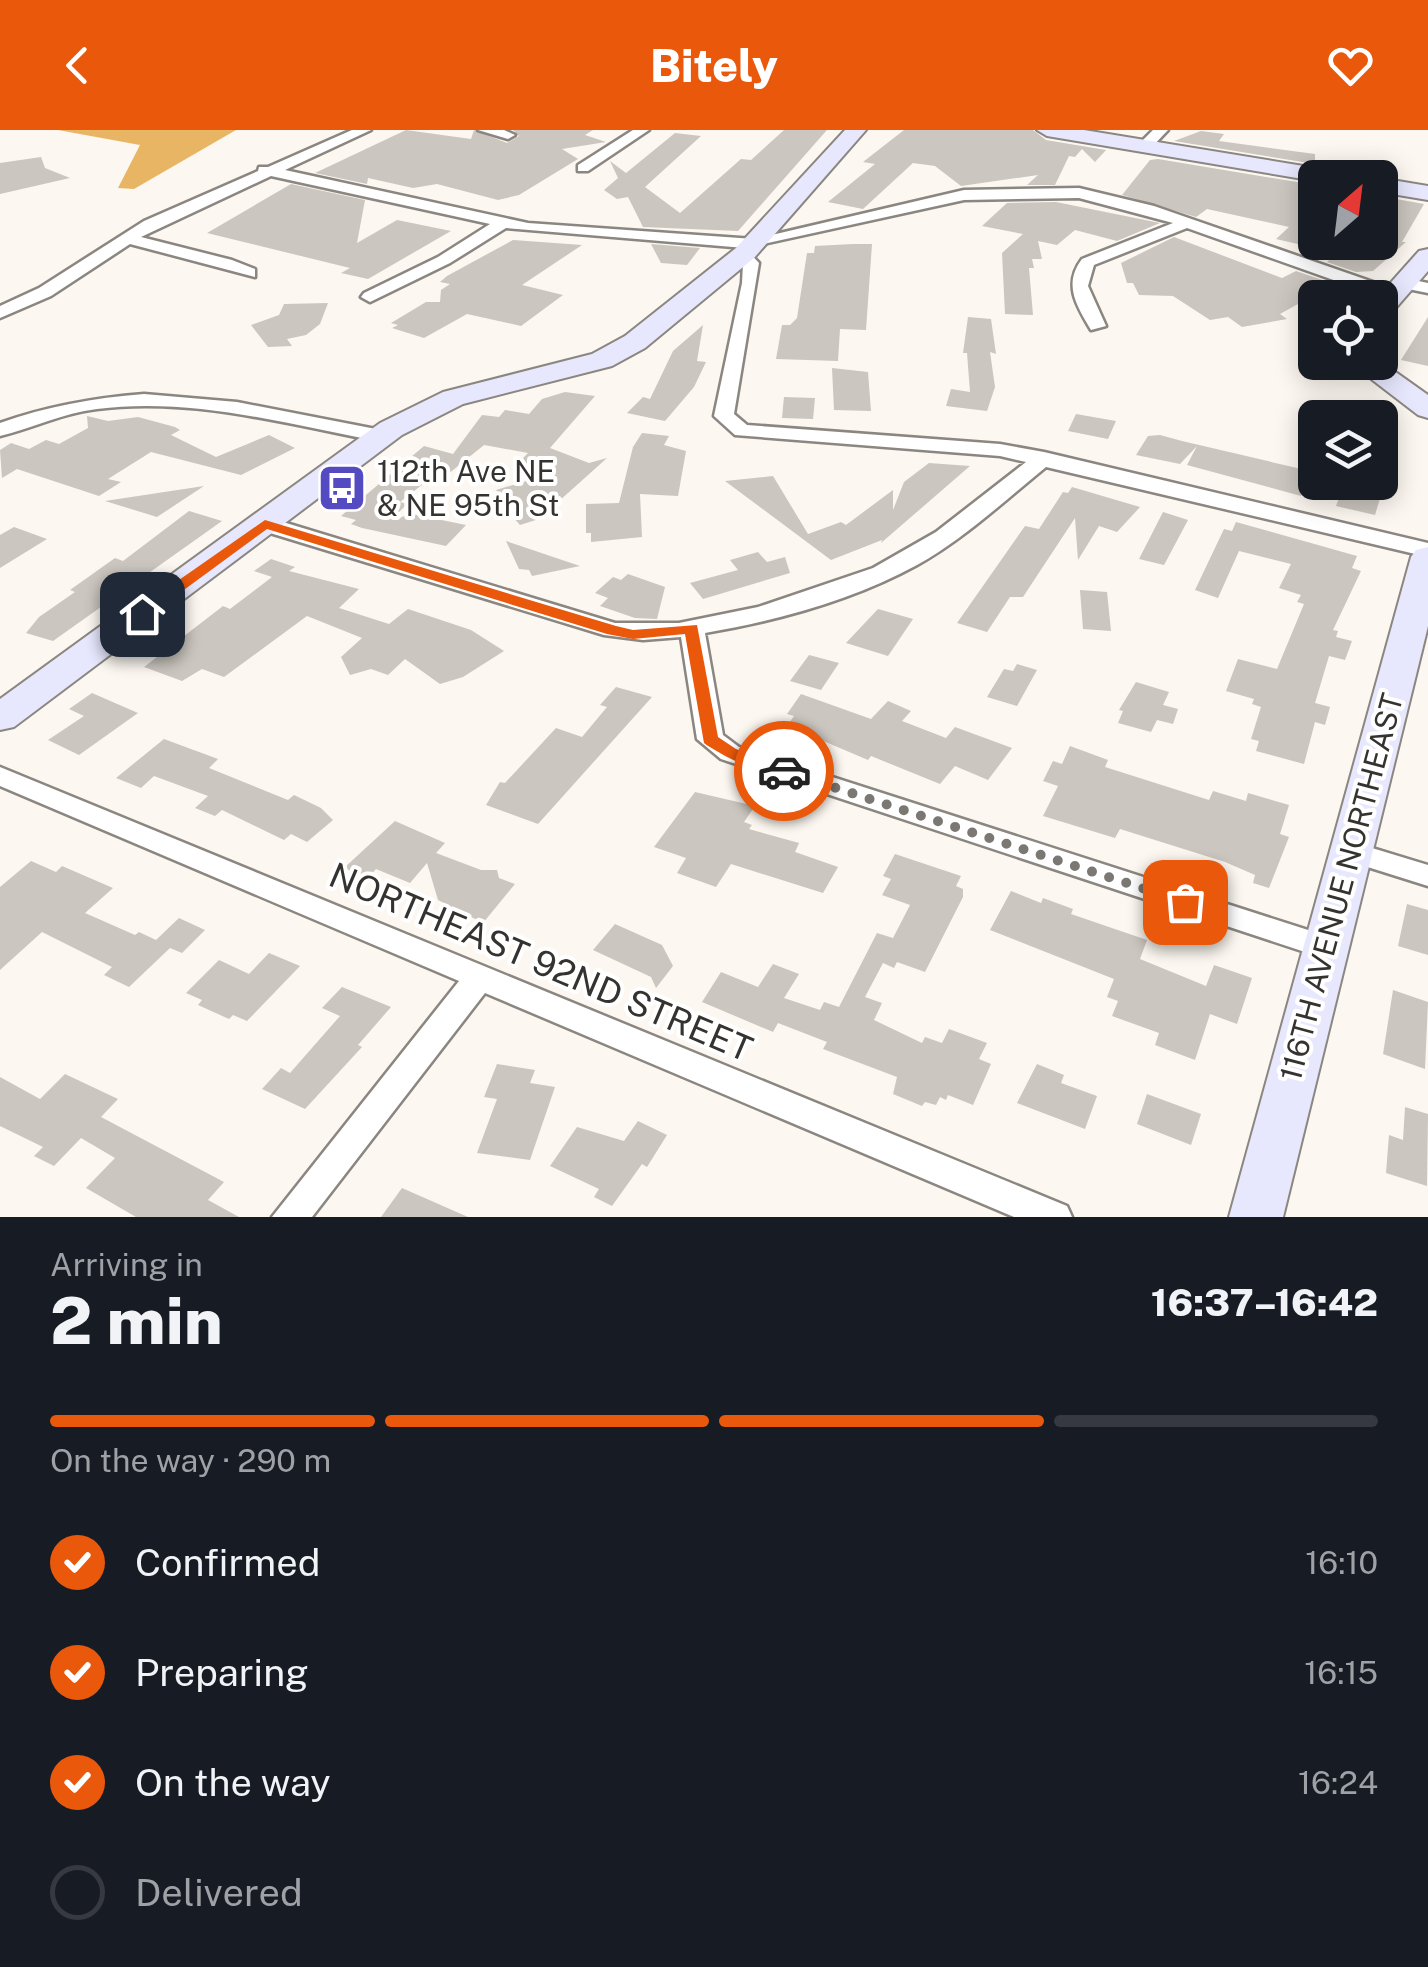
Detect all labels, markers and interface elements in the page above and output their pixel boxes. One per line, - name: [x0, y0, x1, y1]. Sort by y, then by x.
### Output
- icon: back: [50, 38, 105, 93]
- icon: heart: [1323, 38, 1378, 93]
- text: Bitely: [650, 39, 778, 92]
- north arrow: [1298, 160, 1398, 260]
- map controls: [1298, 160, 1398, 500]
- button: locate: [1298, 280, 1398, 380]
- button: layers: [1298, 400, 1398, 500]
- place label: 112th Ave NE & NE 95th St: [377, 453, 559, 523]
- bus stop icon: 112th Ave NE & NE 95th St: [316, 462, 368, 514]
- pin: [100, 572, 185, 657]
- icon: home: [115, 587, 170, 642]
- street label: 116TH AVENUE NORTHEAST: [1272, 689, 1410, 1085]
- courier: [734, 721, 834, 821]
- icon: car: [757, 744, 812, 799]
- street label: NORTHEAST 92ND STREET: [323, 854, 759, 1070]
- pin: [1143, 860, 1228, 945]
- icon: bag: [1158, 875, 1213, 930]
- text: Arriving in: [50, 1246, 203, 1283]
- text: 16:37–16:42: [1151, 1280, 1378, 1325]
- text: 2 min: [50, 1282, 223, 1359]
- text: On the way · 290 m: [50, 1442, 331, 1479]
- icon: check: [50, 1535, 105, 1590]
- text: Confirmed: [135, 1540, 320, 1585]
- text: 16:10: [1305, 1544, 1378, 1581]
- icon: check: [50, 1645, 105, 1700]
- text: Preparing: [135, 1650, 309, 1695]
- text: 16:15: [1304, 1654, 1378, 1691]
- icon: check: [50, 1755, 105, 1810]
- text: On the way: [135, 1760, 331, 1805]
- text: 16:24: [1298, 1764, 1378, 1801]
- text: Delivered: [135, 1870, 303, 1915]

